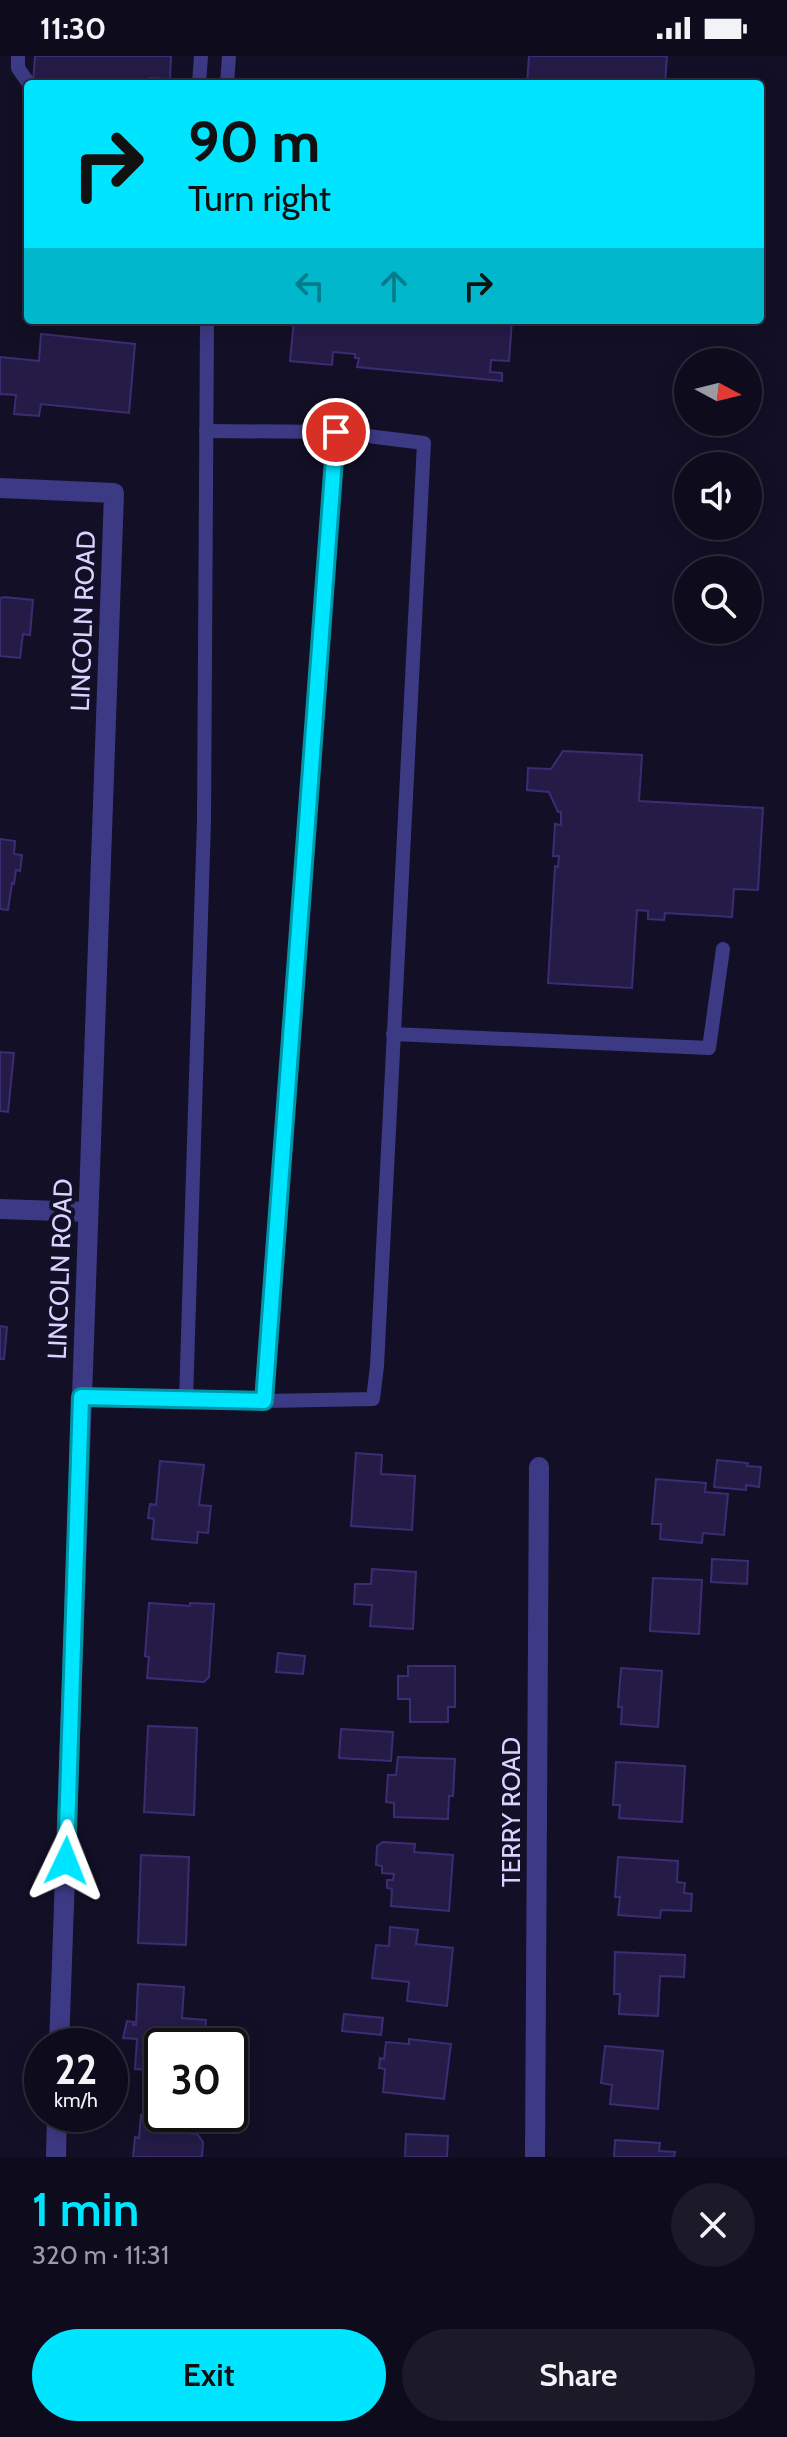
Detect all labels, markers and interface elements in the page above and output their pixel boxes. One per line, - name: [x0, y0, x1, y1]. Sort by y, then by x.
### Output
- text: 11:30: [40, 10, 106, 47]
- text: 90 m: [188, 108, 320, 176]
- icon: right: [56, 112, 160, 216]
- text: Turn right: [188, 176, 331, 220]
- icon: left: [288, 264, 332, 308]
- icon: ahead: [372, 264, 416, 308]
- icon: right: [456, 264, 500, 308]
- north arrow: [674, 348, 762, 436]
- map controls: [674, 348, 762, 644]
- pin: [302, 398, 370, 466]
- icon: arrive: [314, 410, 358, 454]
- button: sound: [674, 452, 762, 540]
- street label: LINCOLN ROAD: [64, 530, 102, 712]
- button: search: [674, 556, 762, 644]
- street label: LINCOLN ROAD: [41, 1178, 79, 1360]
- street label: TERRY ROAD: [495, 1737, 527, 1887]
- position arrow: [24, 1819, 108, 1903]
- speed limit sign: 30: [144, 2028, 248, 2132]
- text: 22: [55, 2045, 97, 2094]
- text: km/h: [54, 2088, 98, 2112]
- text: 1 min: [32, 2180, 139, 2238]
- button: close: [671, 2183, 755, 2267]
- text: 320 m · 11:31: [32, 2239, 169, 2271]
- button: Exit: [32, 2329, 386, 2421]
- button: Share: [402, 2329, 755, 2421]

